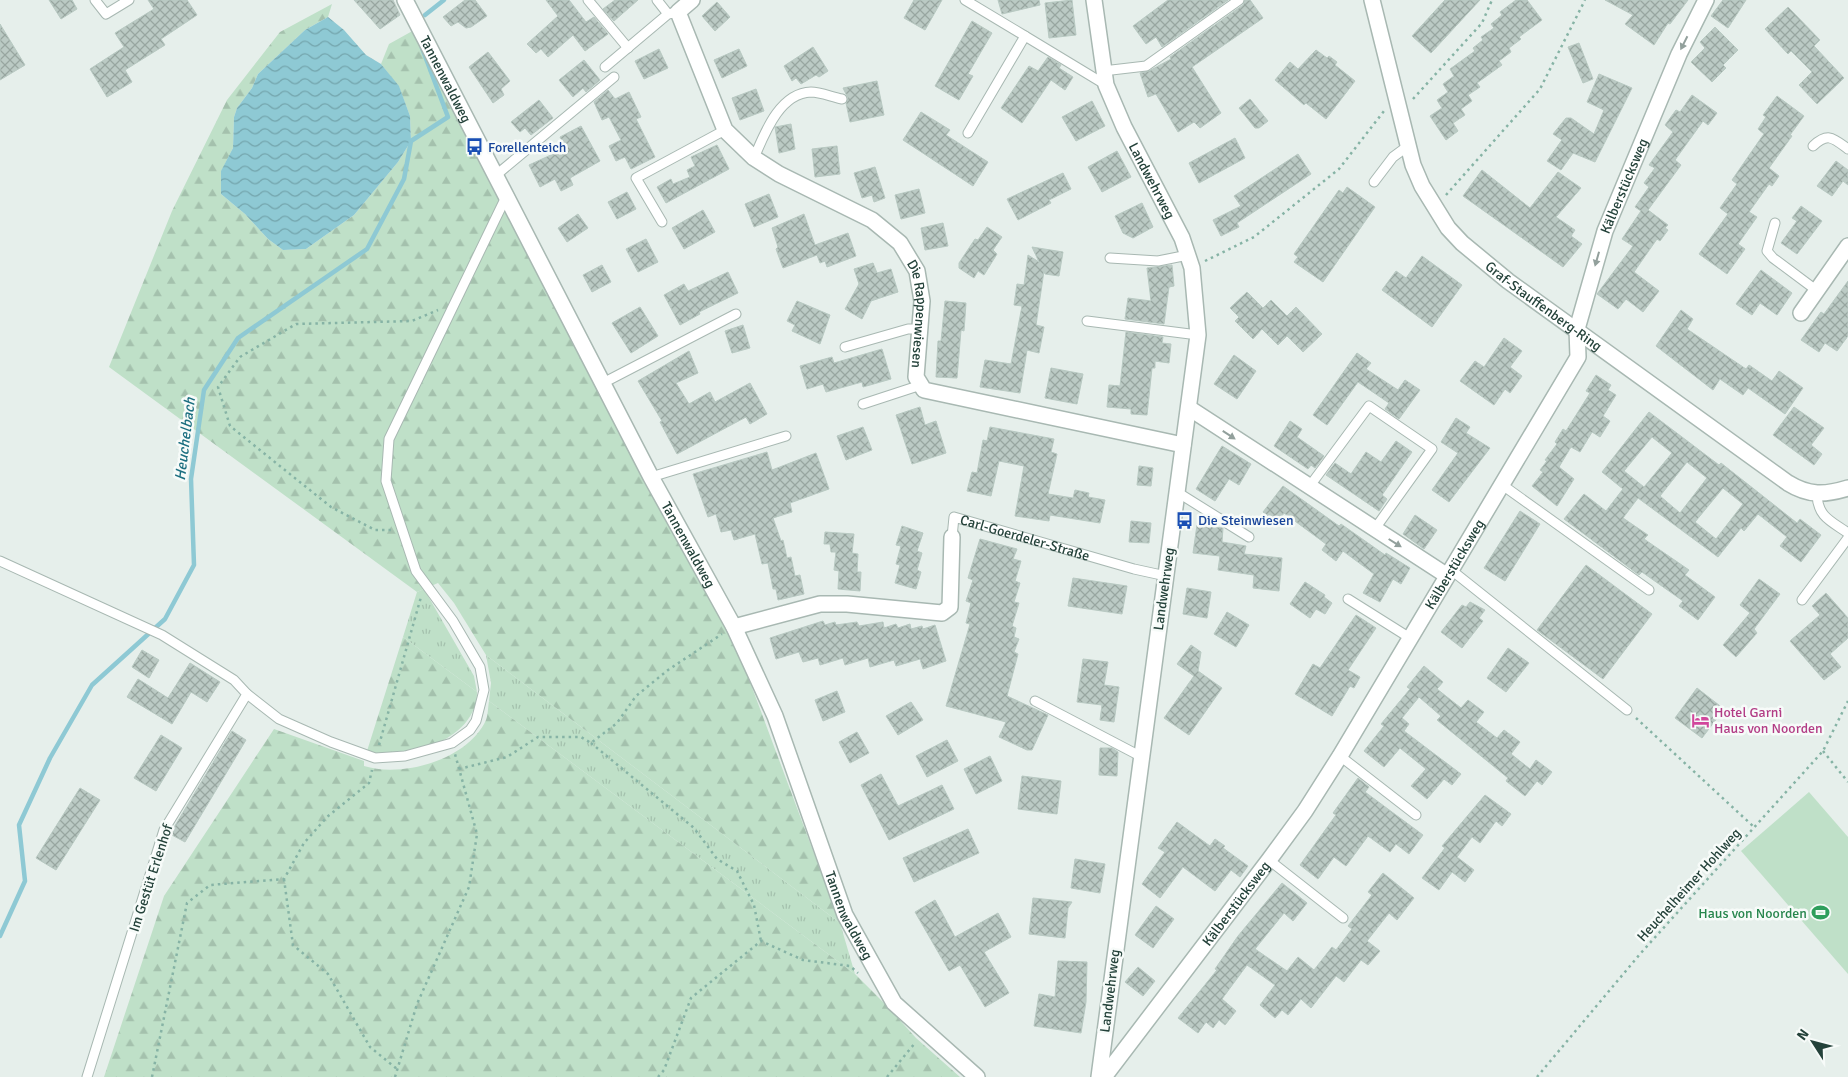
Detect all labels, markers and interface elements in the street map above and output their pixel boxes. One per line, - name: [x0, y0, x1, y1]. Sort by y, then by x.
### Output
- street label: Tannenwaldweg: [416, 33, 475, 125]
- one-way arrow: [1680, 36, 1688, 51]
- street label: Kälberstücksweg: [1596, 136, 1651, 236]
- bus stop icon: Forellenteich: [464, 137, 484, 157]
- place label: Forellenteich: [488, 139, 566, 156]
- street label: Landwehrweg: [1125, 140, 1179, 222]
- one-way arrow: [1593, 251, 1601, 266]
- street label: Die Rappenwiesen: [904, 256, 931, 369]
- street label: Graf-Stauffenberg-Ring: [1482, 257, 1605, 355]
- water label: Heuchelbach: [171, 396, 199, 482]
- one-way arrow: [1223, 430, 1236, 440]
- street label: Tannenwaldweg: [658, 499, 719, 591]
- bus stop icon: Die Steinwiesen: [1174, 510, 1194, 530]
- street label: Carl-Goerdeler-Straße: [958, 511, 1092, 564]
- place label: Die Steinwiesen: [1198, 512, 1294, 529]
- street label: Kälberstücksweg: [1421, 516, 1488, 612]
- one-way arrow: [1388, 538, 1401, 548]
- street label: Landwehrweg: [1150, 546, 1178, 632]
- place label: Hotel Garni Haus von Noorden: [1714, 704, 1823, 737]
- hotel icon: Hotel Garni Haus von Noorden: [1690, 710, 1710, 730]
- street label: Im Gestüt Erlenhof: [126, 821, 177, 934]
- street label: Heuchelheimer Hohlweg: [1634, 825, 1744, 945]
- street label: Kälberstücksweg: [1198, 858, 1274, 949]
- street label: Tannenwaldweg: [822, 869, 877, 963]
- sports icon: Haus von Noorden: [1811, 903, 1831, 923]
- place label: Haus von Noorden: [1698, 905, 1807, 922]
- street label: Landwehrweg: [1096, 948, 1124, 1034]
- north arrow: [1788, 1017, 1838, 1067]
- text: N: [1793, 1026, 1813, 1044]

